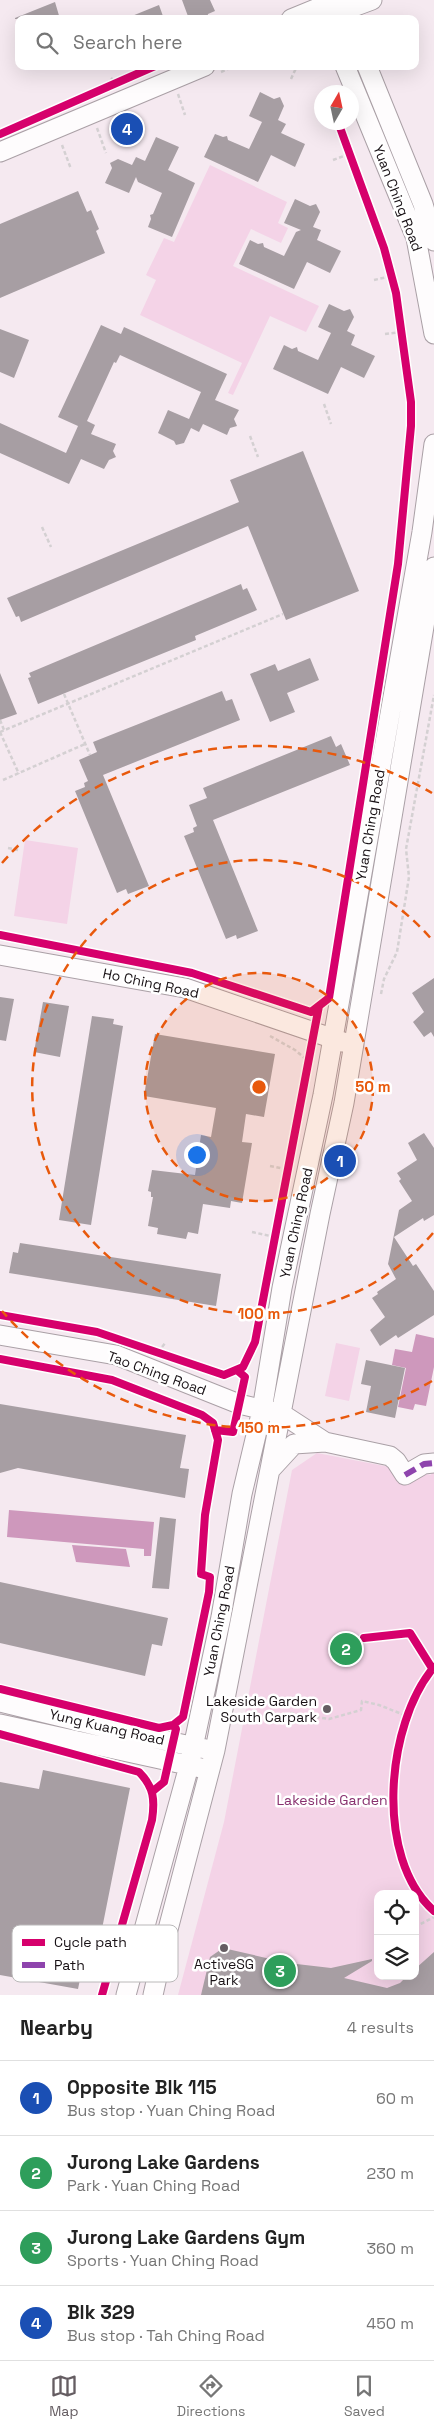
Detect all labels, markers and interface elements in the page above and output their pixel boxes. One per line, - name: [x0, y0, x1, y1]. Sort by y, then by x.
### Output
- search box: [15, 15, 419, 70]
- icon: search: [33, 29, 61, 57]
- text: Search here: [73, 30, 183, 55]
- north arrow: [314, 85, 359, 130]
- pin: 4: [111, 110, 143, 148]
- street label: Yuan Ching Road: [369, 142, 427, 254]
- street label: Yuan Ching Road: [351, 768, 389, 882]
- street label: Ho Ching Road: [101, 964, 201, 1002]
- text: 50 m: [355, 1077, 391, 1096]
- centre of rings: [250, 1078, 268, 1096]
- your location: [184, 1142, 210, 1168]
- pin: 1: [324, 1142, 356, 1180]
- street label: Yuan Ching Road: [275, 1166, 317, 1280]
- text: 100 m: [238, 1304, 280, 1323]
- street label: Tao Ching Road: [105, 1347, 209, 1399]
- text: 150 m: [238, 1418, 280, 1437]
- street label: Yuan Ching Road: [199, 1564, 239, 1678]
- pin: 2: [330, 1630, 362, 1668]
- place label: Lakeside Garden South Carpark: [206, 1692, 317, 1726]
- marker: Lakeside Garden South Carpark: [321, 1703, 333, 1715]
- street label: Yung Kuang Road: [48, 1705, 166, 1749]
- park label: Lakeside Garden: [276, 1791, 388, 1809]
- map controls: [374, 1890, 419, 1980]
- button: locate: [374, 1890, 419, 1935]
- legend: [12, 1925, 178, 1982]
- text: Cycle path: [54, 1933, 127, 1951]
- button: layers: [374, 1935, 419, 1980]
- marker: ActiveSG Park: [218, 1942, 230, 1954]
- pin: 3: [264, 1952, 296, 1990]
- place label: ActiveSG Park: [194, 1955, 254, 1989]
- text: Path: [54, 1956, 85, 1974]
- text: Nearby: [20, 2014, 93, 2041]
- text: 4 results: [347, 2017, 414, 2038]
- text: Opposite Blk 115: [67, 2075, 217, 2100]
- text: 1: [32, 2088, 40, 2109]
- text: 60 m: [376, 2088, 414, 2109]
- text: Bus stop · Yuan Ching Road: [67, 2100, 275, 2121]
- text: Jurong Lake Gardens: [67, 2150, 260, 2175]
- text: 2: [31, 2163, 41, 2184]
- text: 230 m: [367, 2163, 414, 2184]
- text: Park · Yuan Ching Road: [67, 2175, 240, 2196]
- text: Jurong Lake Gardens Gym: [67, 2225, 305, 2250]
- text: 3: [31, 2238, 41, 2259]
- text: 360 m: [366, 2238, 414, 2259]
- text: Sports · Yuan Ching Road: [67, 2250, 259, 2271]
- text: Blk 329: [67, 2300, 135, 2325]
- text: 4: [31, 2313, 41, 2334]
- text: 450 m: [366, 2313, 414, 2334]
- text: Bus stop · Tah Ching Road: [67, 2325, 265, 2346]
- tab: Map: [49, 2372, 78, 2420]
- tab: Directions: [177, 2372, 245, 2420]
- tab: Saved: [344, 2372, 385, 2420]

